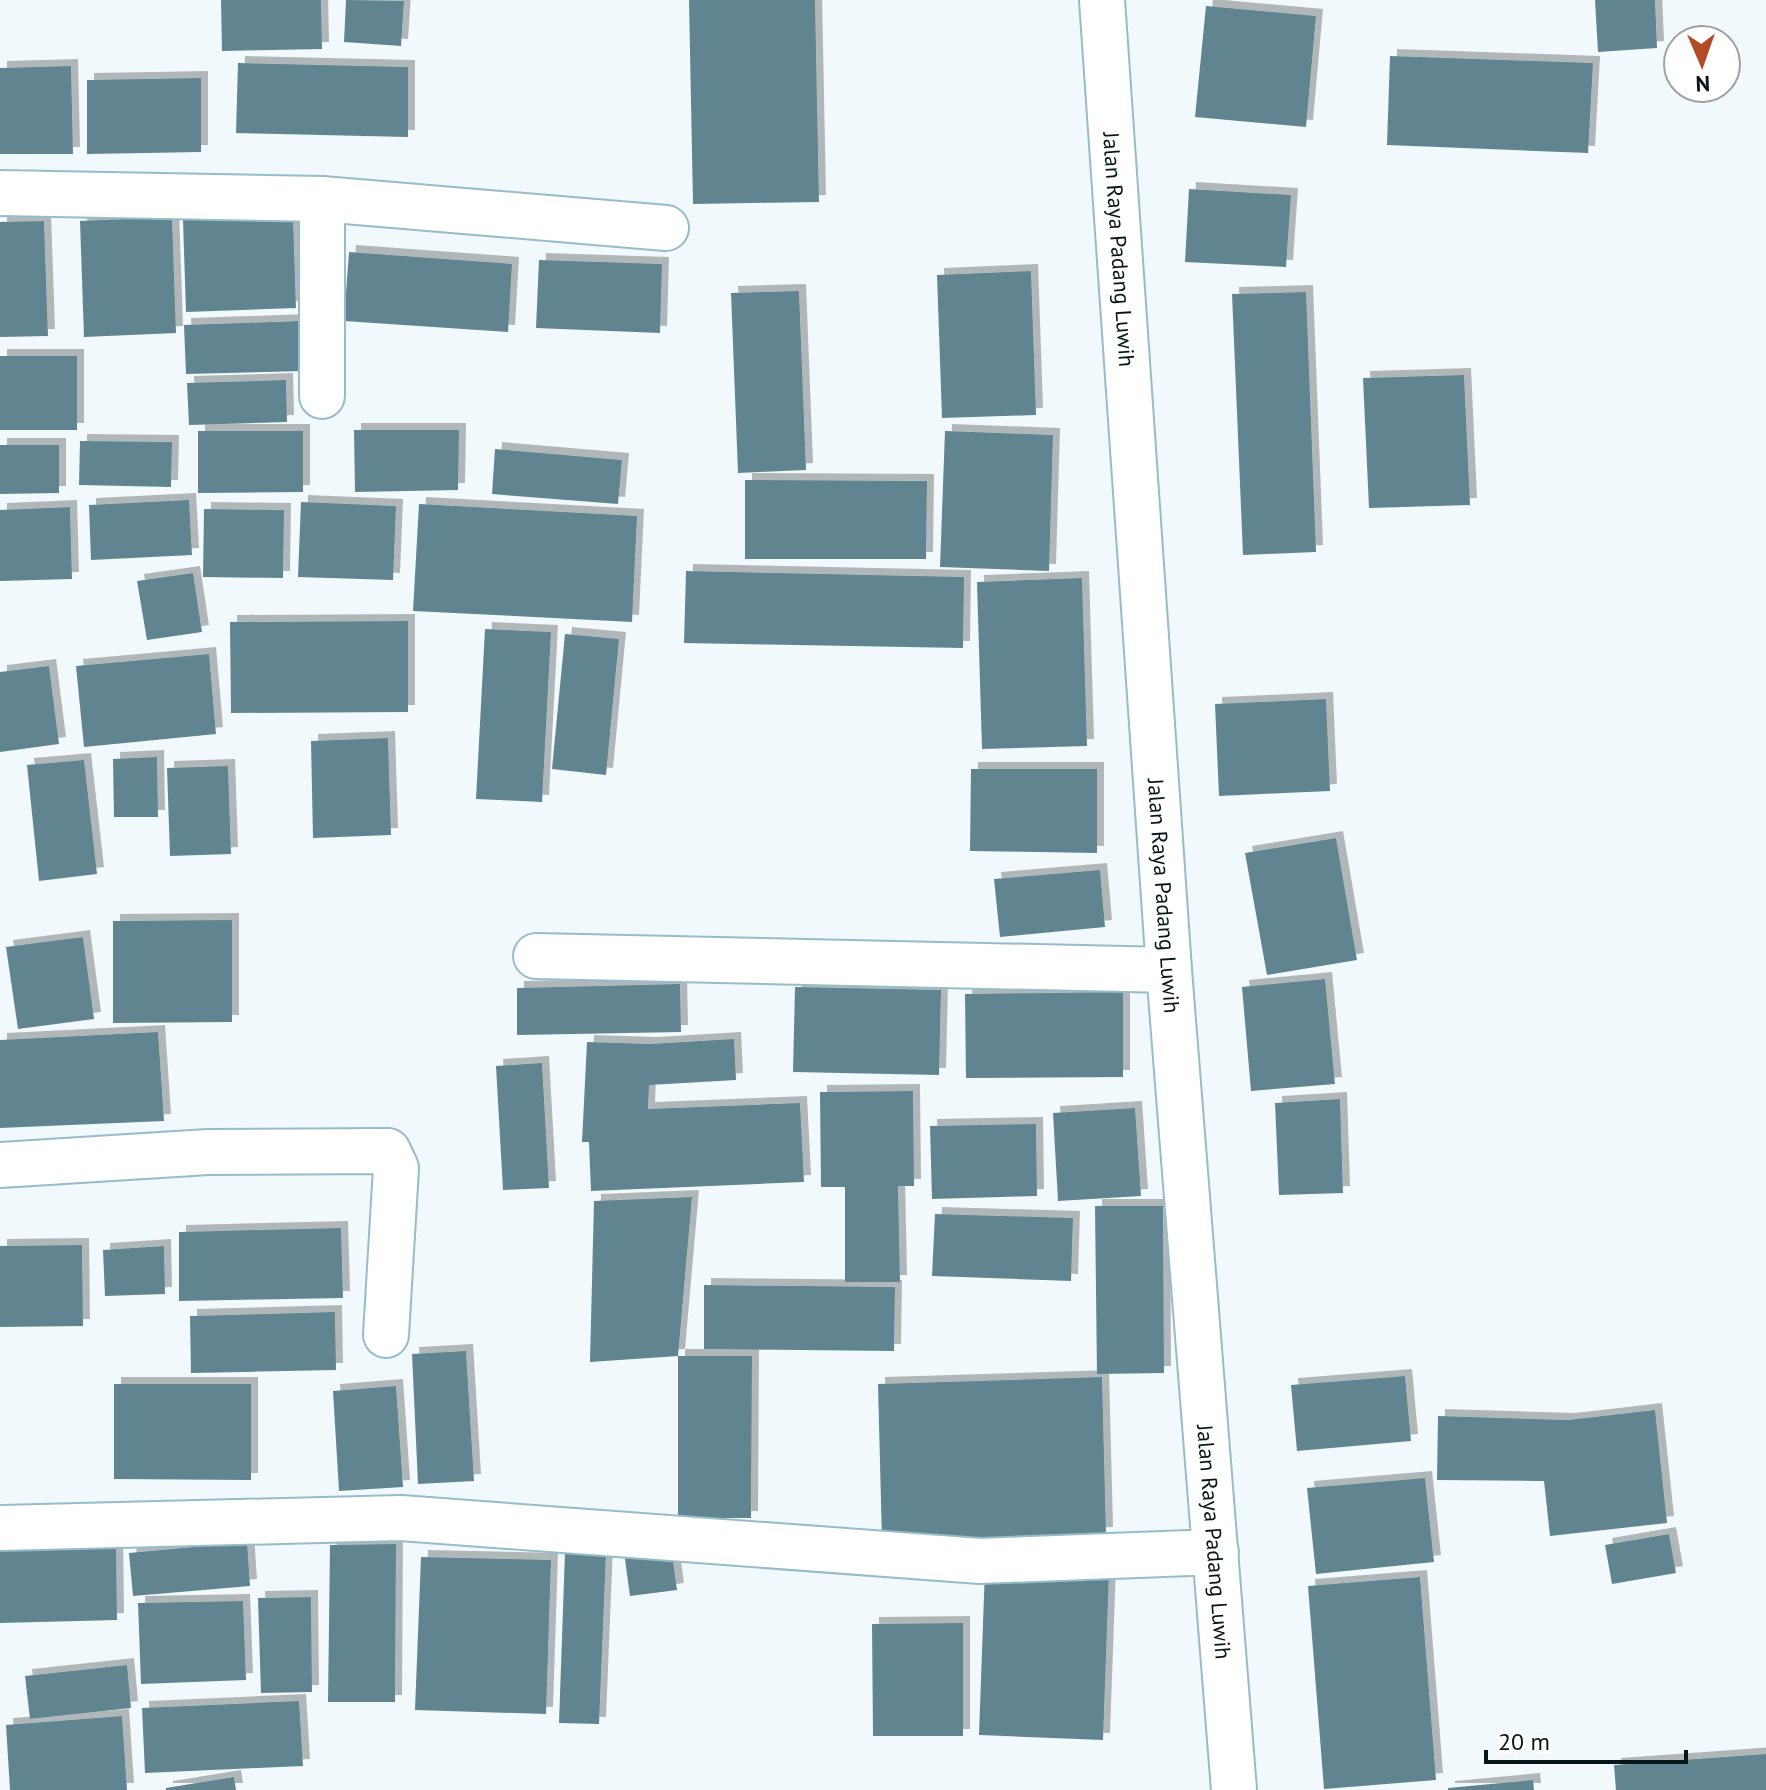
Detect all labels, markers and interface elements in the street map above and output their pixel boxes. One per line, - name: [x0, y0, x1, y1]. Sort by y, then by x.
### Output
- north arrow: [1662, 24, 1742, 104]
- text: N: [1695, 70, 1710, 98]
- street label: Jalan Raya Padang Luwih: [1097, 130, 1141, 368]
- street label: Jalan Raya Padang Luwih: [1142, 777, 1186, 1014]
- street label: Jalan Raya Padang Luwih: [1191, 1422, 1238, 1660]
- scale bar: [1486, 1714, 1686, 1764]
- text: 20 m: [1498, 1726, 1550, 1757]

